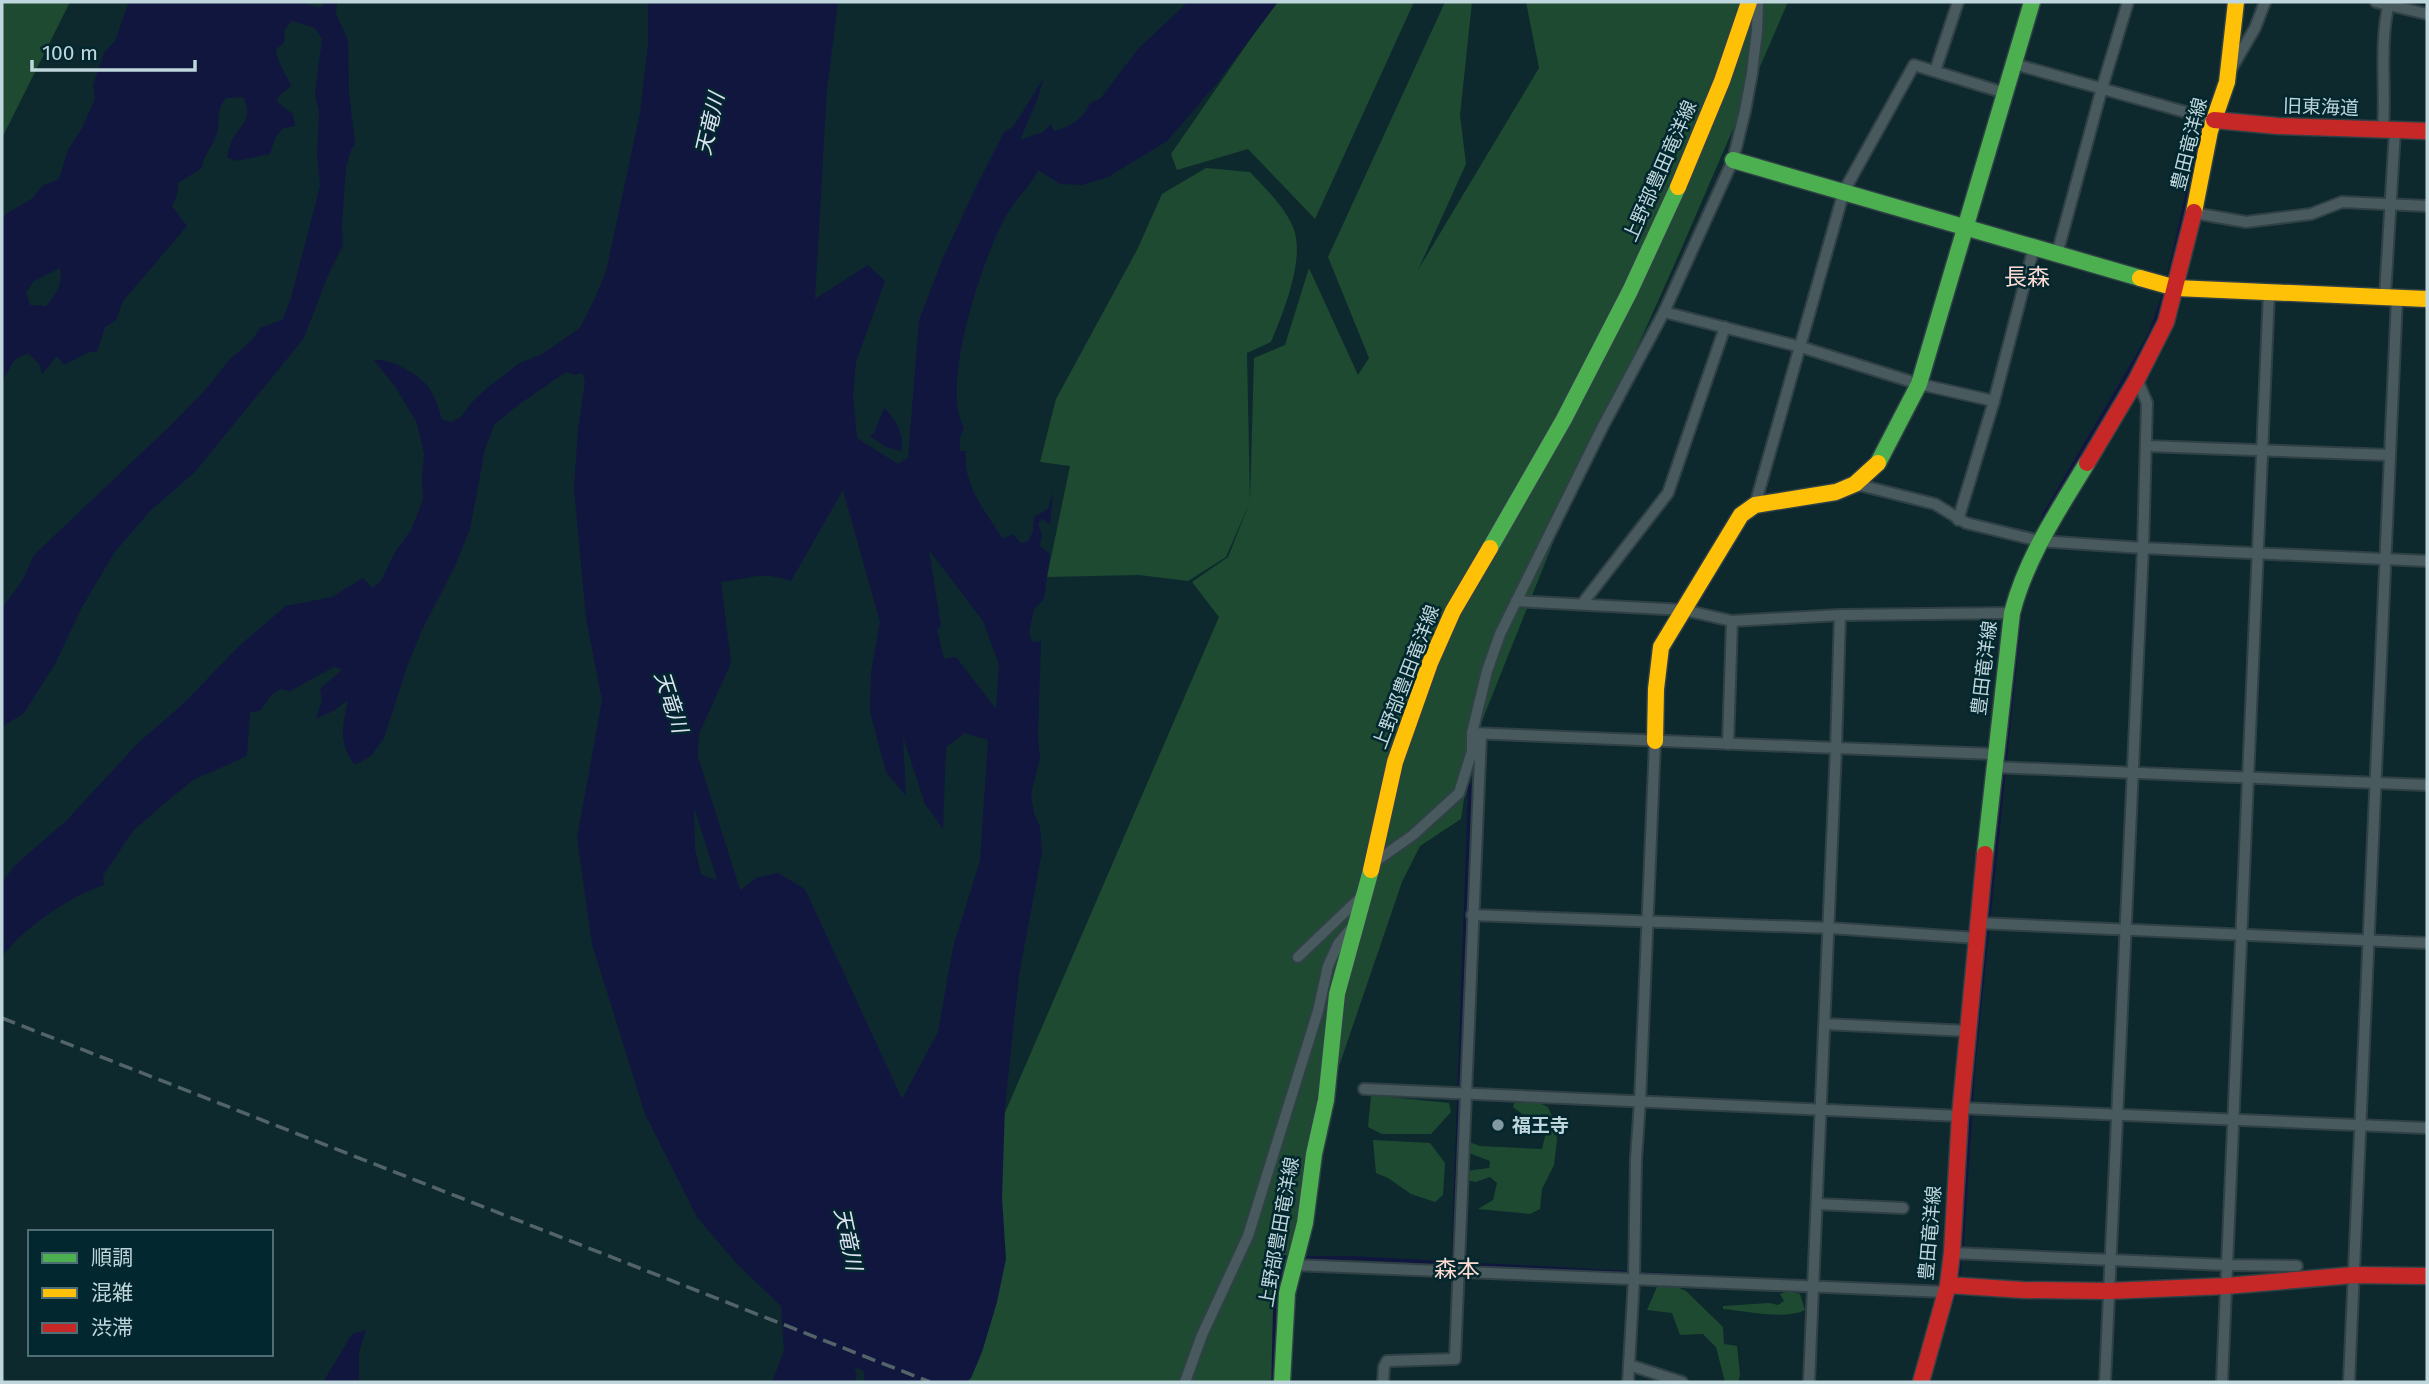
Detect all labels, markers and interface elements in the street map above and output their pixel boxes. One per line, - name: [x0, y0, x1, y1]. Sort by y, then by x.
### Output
- scale bar: [32, 28, 194, 72]
- text: 100 m: [42, 40, 98, 66]
- water label: 天竜川: [690, 88, 730, 158]
- street label: 旧東海道: [2283, 94, 2359, 120]
- street label: 豊田竜洋線: [2166, 95, 2212, 193]
- street label: 上野部豊田竜洋線: [1619, 97, 1701, 245]
- district label: 長森: [2004, 263, 2050, 291]
- street label: 上野部豊田竜洋線: [1368, 602, 1444, 752]
- street label: 豊田竜洋線: [1967, 619, 2001, 717]
- water label: 天竜川: [649, 668, 694, 738]
- place label: 福王寺: [1512, 1114, 1569, 1137]
- marker: 福王寺: [1490, 1117, 1506, 1133]
- street label: 上野部豊田竜洋線: [1254, 1155, 1304, 1309]
- street label: 豊田竜洋線: [1914, 1185, 1946, 1281]
- water label: 天竜川: [829, 1205, 868, 1274]
- legend: [28, 1230, 273, 1356]
- text: 順調: [91, 1245, 133, 1271]
- district label: 森本: [1434, 1255, 1480, 1283]
- text: 混雑: [91, 1280, 133, 1306]
- text: 渋滞: [91, 1315, 133, 1341]

